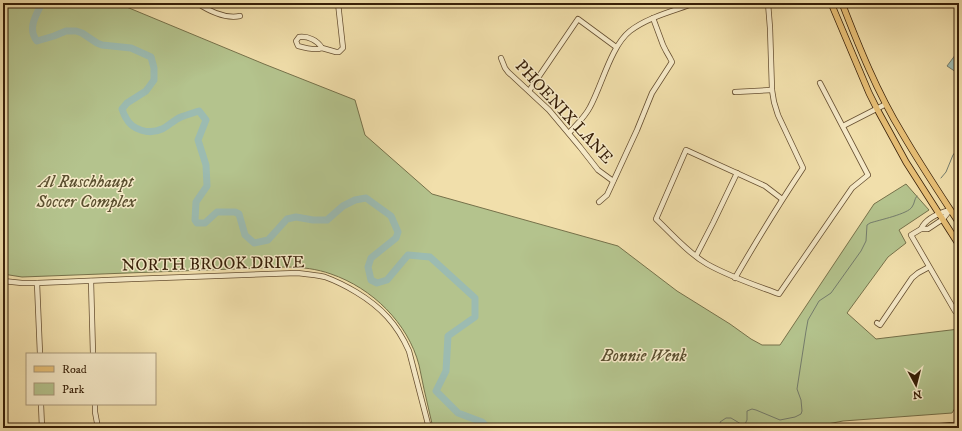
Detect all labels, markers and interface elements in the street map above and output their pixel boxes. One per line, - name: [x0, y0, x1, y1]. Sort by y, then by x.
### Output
- street label: PHOENIX LANE: [510, 55, 618, 169]
- park label: Al Ruschhaupt Soccer Complex: [35, 171, 137, 213]
- street label: NORTH BROOK DRIVE: [121, 251, 305, 277]
- park label: Bonnie Wenk: [600, 345, 688, 367]
- legend: [26, 353, 156, 405]
- text: Road: [62, 362, 87, 377]
- north arrow: [896, 365, 936, 405]
- text: Park: [62, 382, 84, 397]
- text: N: [912, 386, 922, 401]

